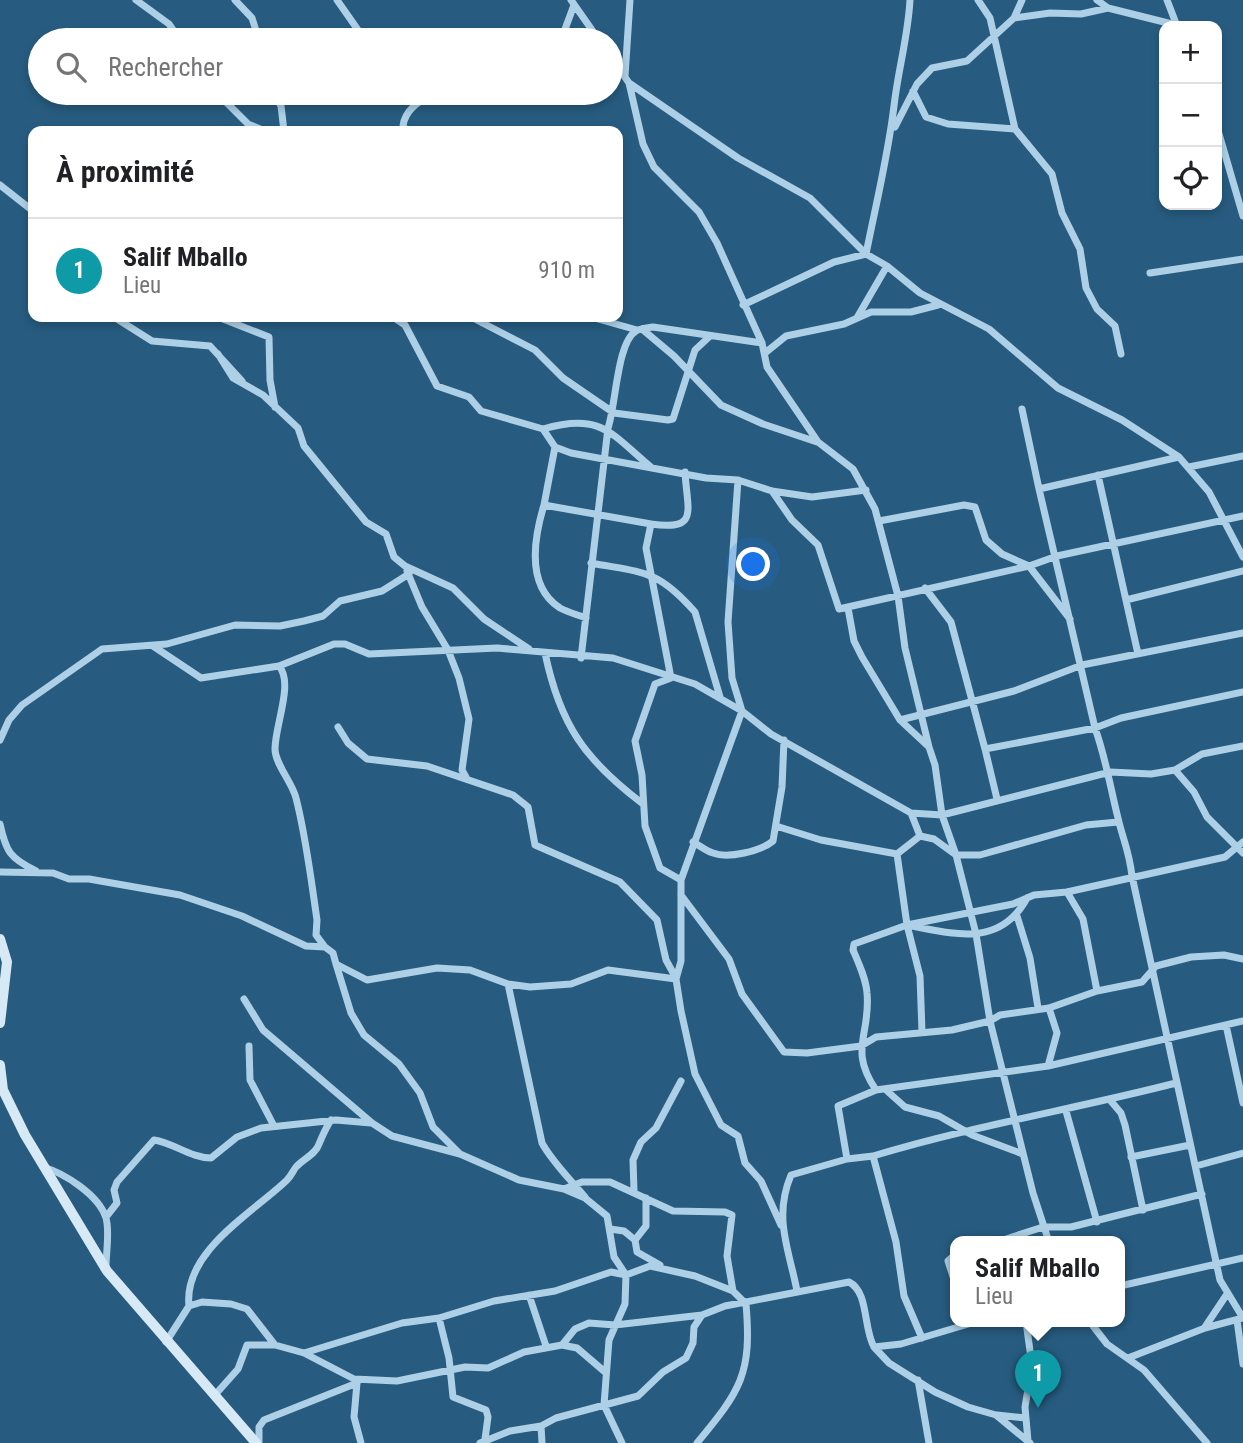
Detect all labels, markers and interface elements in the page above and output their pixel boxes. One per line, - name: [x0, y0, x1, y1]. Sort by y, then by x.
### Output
- map controls: [1159, 21, 1222, 210]
- button: +: [1159, 21, 1222, 84]
- search box: [28, 28, 623, 105]
- icon: search: [52, 48, 90, 86]
- text: Rechercher: [108, 52, 223, 82]
- button: −: [1159, 84, 1222, 147]
- button: locate: [1159, 147, 1222, 210]
- text: À proximité: [56, 154, 194, 189]
- text: Salif Mballo: [123, 242, 248, 272]
- text: 1: [73, 257, 85, 284]
- text: 910 m: [538, 257, 595, 284]
- text: Lieu: [123, 272, 161, 299]
- your location: [736, 547, 770, 581]
- popup: [950, 1236, 1125, 1327]
- text: Salif Mballo: [975, 1253, 1100, 1283]
- text: Lieu: [975, 1283, 1013, 1310]
- pin: 1: [1015, 1350, 1061, 1408]

